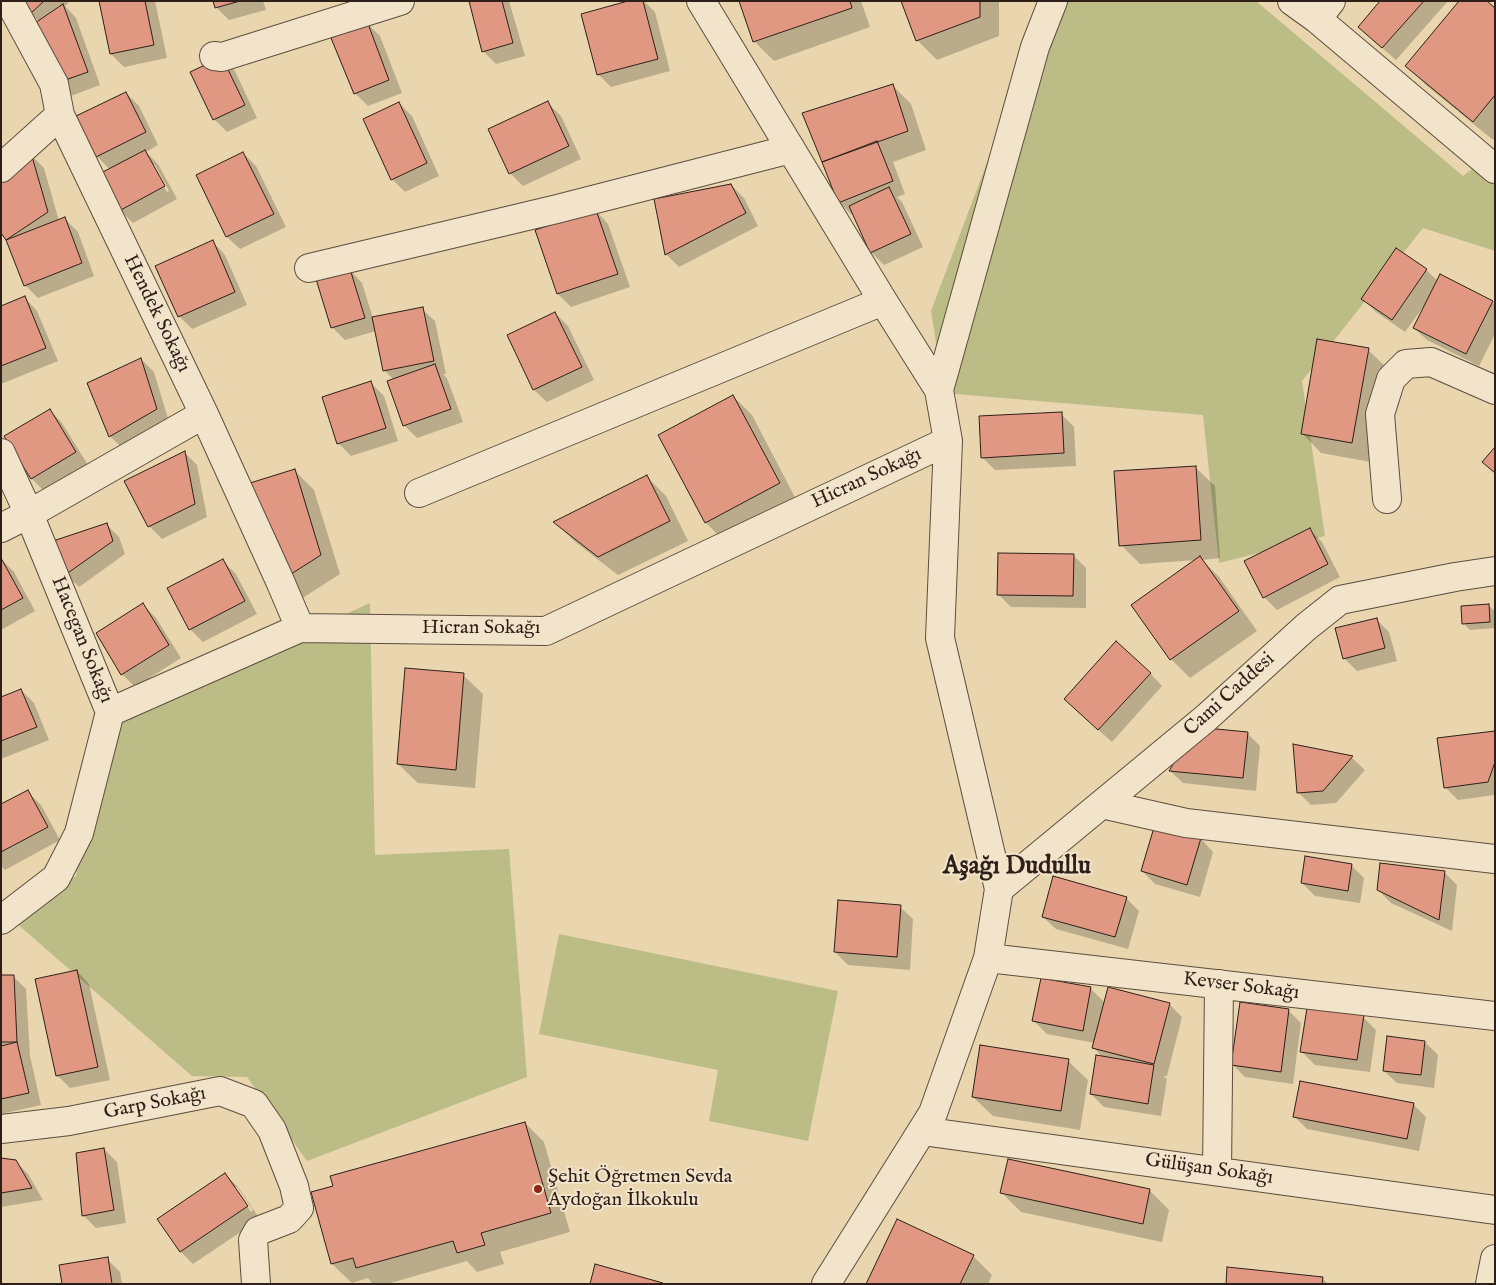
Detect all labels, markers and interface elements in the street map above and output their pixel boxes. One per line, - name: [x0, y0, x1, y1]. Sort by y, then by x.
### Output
- street label: Hendek Sokağı: [117, 251, 195, 377]
- street label: Hicran Sokağı: [808, 443, 926, 515]
- street label: Hacegan Sokağı: [45, 573, 117, 707]
- street label: Hicran Sokağı: [422, 617, 540, 641]
- street label: Cami Caddesi: [1180, 648, 1280, 742]
- district label: Aşağı Dudullu: [943, 853, 1091, 883]
- street label: Kevser Sokağı: [1182, 968, 1300, 1006]
- street label: Garp Sokağı: [102, 1082, 208, 1126]
- street label: Gülüşan Sokağı: [1143, 1149, 1275, 1191]
- place label: Şehit Öğretmen Sevda Aydoğan İlkokulu: [548, 1166, 732, 1213]
- marker: Şehit Öğretmen Sevda Aydoğan İlkokulu: [532, 1183, 544, 1195]

